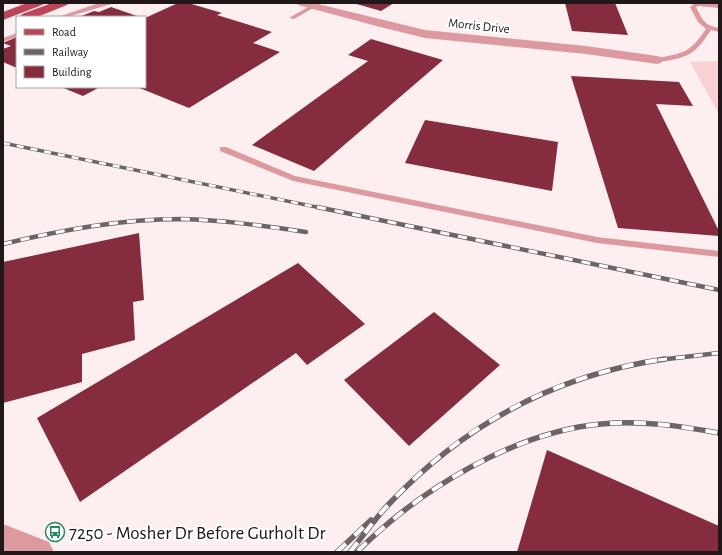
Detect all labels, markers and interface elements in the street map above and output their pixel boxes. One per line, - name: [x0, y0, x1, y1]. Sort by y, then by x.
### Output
- legend: [16, 16, 146, 88]
- street label: Morris Drive: [447, 17, 510, 36]
- text: Road: [52, 26, 76, 38]
- text: Railway: [52, 46, 88, 59]
- text: Building: [52, 66, 92, 78]
- bus stop icon: 7250 - Mosher Dr Before Gurholt Dr: [44, 521, 66, 543]
- place label: 7250 - Mosher Dr Before Gurholt Dr: [69, 524, 326, 543]

